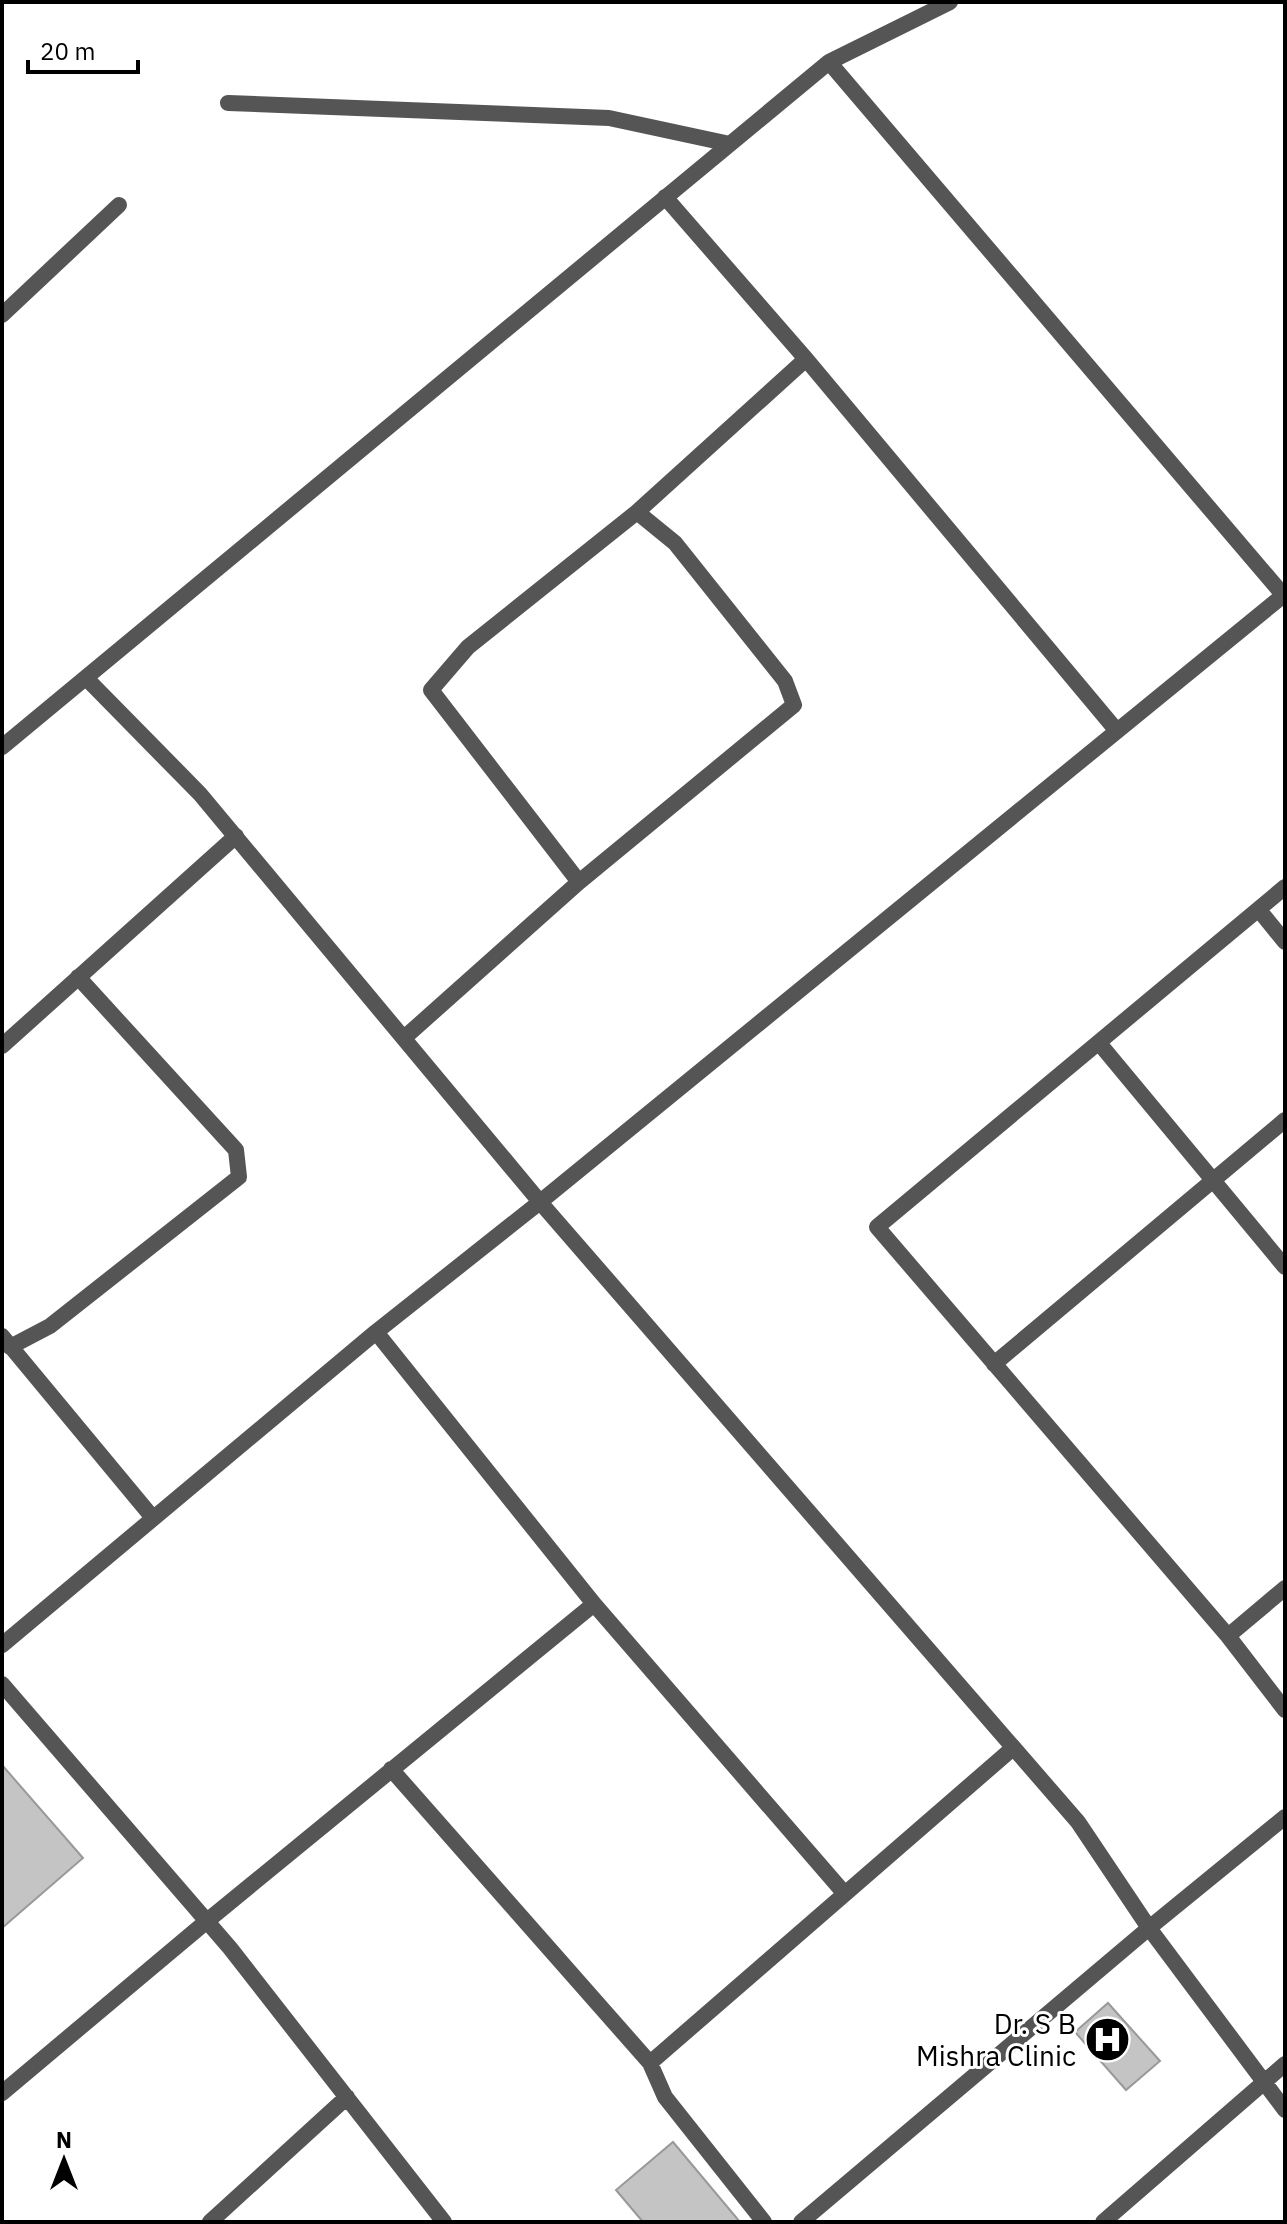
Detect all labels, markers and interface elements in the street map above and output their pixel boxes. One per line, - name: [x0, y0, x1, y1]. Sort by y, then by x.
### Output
- scale bar: [28, 24, 138, 74]
- text: 20 m: [40, 35, 95, 67]
- place label: Dr. S B Mishra Clinic: [916, 2005, 1076, 2074]
- hospital icon: Dr. S B Mishra Clinic: [1083, 2016, 1131, 2064]
- north arrow: [24, 2120, 104, 2200]
- text: N: [56, 2125, 72, 2154]

